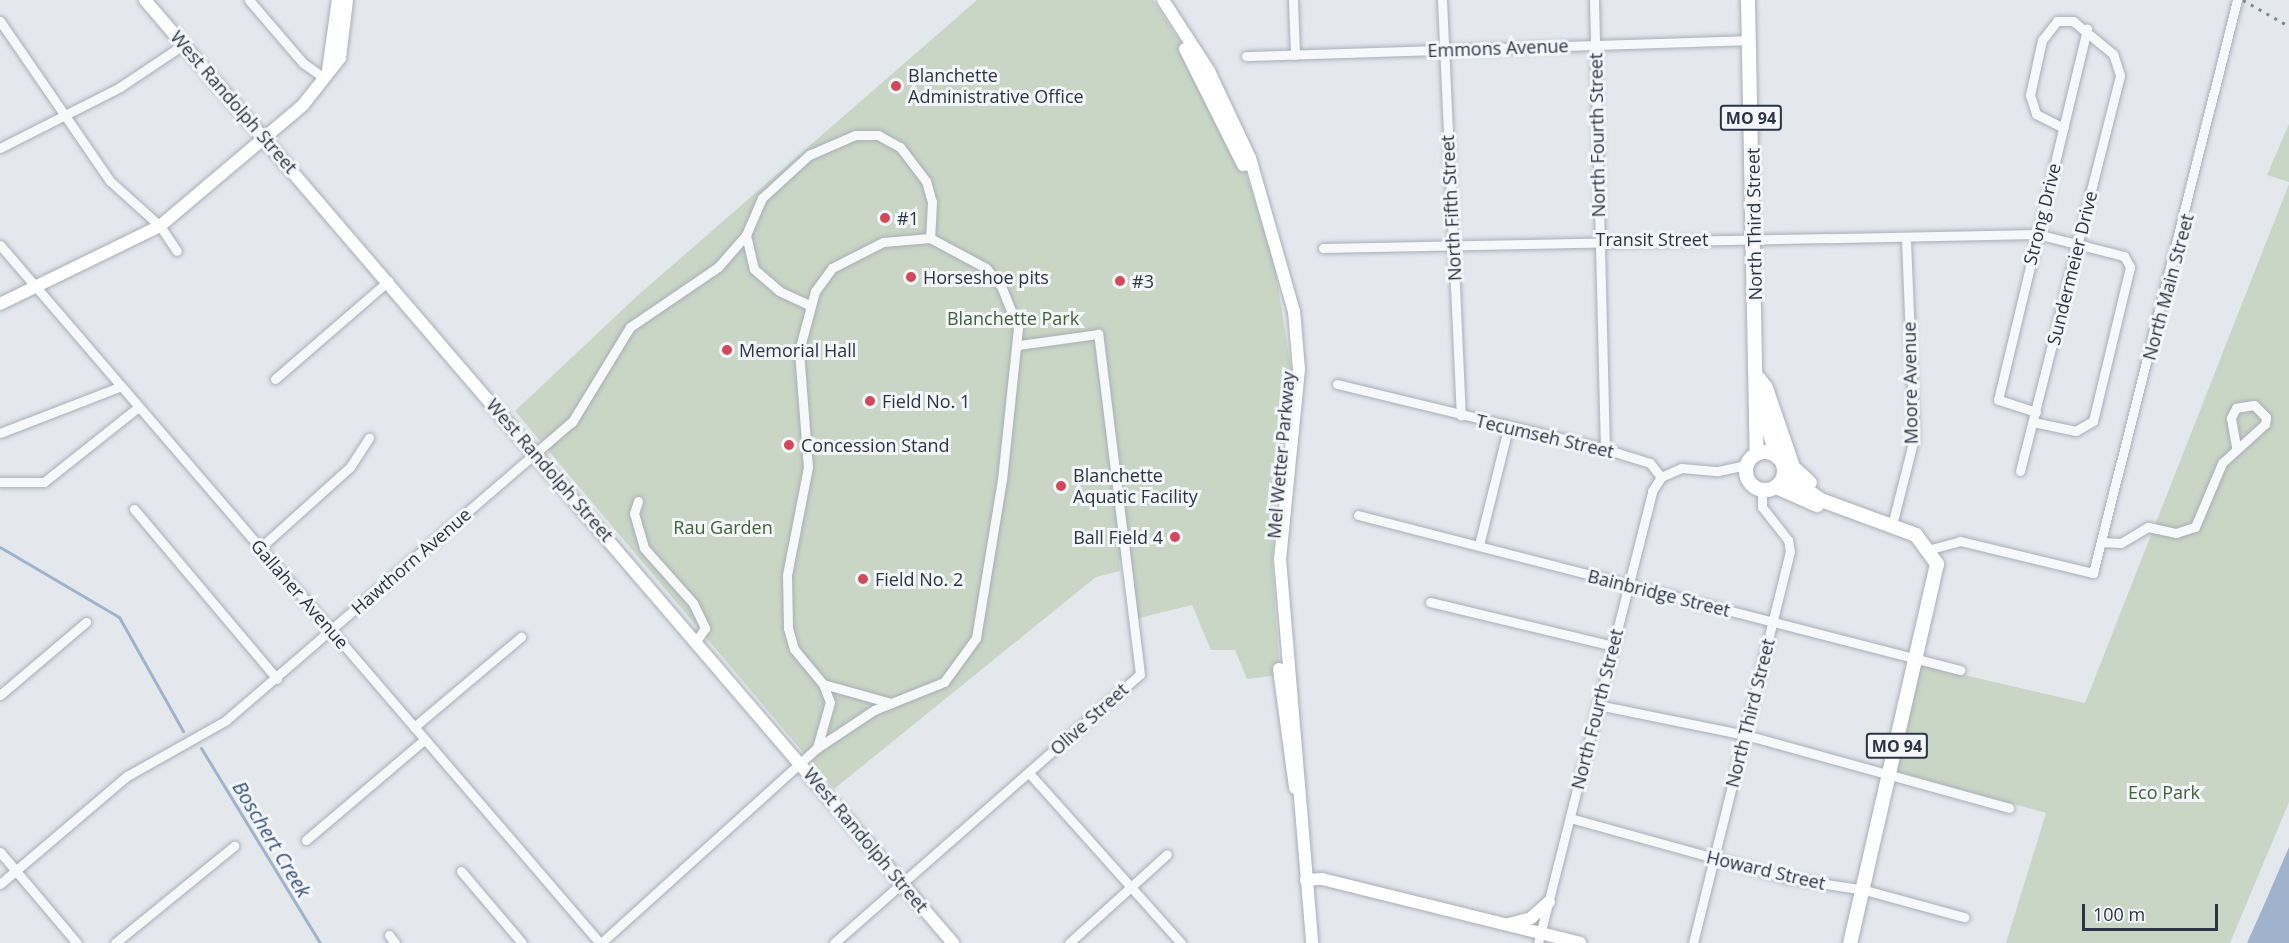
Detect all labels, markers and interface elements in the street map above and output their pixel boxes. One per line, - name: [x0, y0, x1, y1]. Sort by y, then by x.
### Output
- street label: West Randolph Street: [166, 26, 302, 178]
- street label: Emmons Avenue: [1427, 35, 1569, 61]
- street label: North Fourth Street: [1585, 52, 1609, 218]
- place label: Blanchette Administrative Office: [908, 65, 1084, 107]
- marker: Blanchette Administrative Office: [889, 79, 903, 93]
- road number: MO 94: [1720, 105, 1782, 131]
- street label: North Fifth Street: [1436, 134, 1466, 282]
- street label: North Third Street: [1742, 147, 1766, 301]
- street label: Strong Drive: [2019, 161, 2065, 267]
- street label: Sundermeier Drive: [2042, 189, 2102, 347]
- place label: #1: [897, 207, 919, 229]
- marker: #1: [878, 211, 892, 225]
- street label: North Main Street: [2138, 211, 2198, 363]
- street label: Transit Street: [1596, 228, 1708, 250]
- place label: Horseshoe pits: [923, 266, 1049, 288]
- marker: Horseshoe pits: [904, 270, 918, 284]
- place label: #3: [1132, 270, 1154, 292]
- marker: #3: [1113, 274, 1127, 288]
- park label: Blanchette Park: [947, 307, 1079, 329]
- street label: Moore Avenue: [1898, 321, 1922, 445]
- place label: Memorial Hall: [739, 339, 856, 361]
- marker: Memorial Hall: [720, 343, 734, 357]
- street label: Mel Wetter Parkway: [1263, 370, 1299, 540]
- place label: Field No. 1: [882, 390, 970, 412]
- street label: West Randolph Street: [482, 394, 618, 546]
- marker: Field No. 1: [863, 394, 877, 408]
- street label: Tecumseh Street: [1474, 410, 1616, 462]
- place label: Concession Stand: [801, 434, 950, 456]
- marker: Concession Stand: [782, 438, 796, 452]
- place label: Blanchette Aquatic Facility: [1073, 465, 1198, 508]
- marker: Blanchette Aquatic Facility: [1054, 479, 1068, 493]
- street label: Hawthorn Avenue: [347, 503, 475, 619]
- park label: Rau Garden: [673, 516, 773, 538]
- place label: Ball Field 4: [1073, 526, 1163, 548]
- marker: Ball Field 4: [1168, 530, 1182, 544]
- street label: Gallaher Avenue: [247, 535, 353, 653]
- street label: Bainbridge Street: [1586, 565, 1732, 621]
- place label: Field No. 2: [875, 568, 963, 590]
- marker: Field No. 2: [856, 572, 870, 586]
- street label: North Fourth Street: [1567, 626, 1627, 792]
- street label: North Third Street: [1721, 636, 1779, 790]
- street label: Olive Street: [1046, 678, 1132, 760]
- road number: MO 94: [1866, 733, 1928, 759]
- street label: West Randolph Street: [799, 763, 933, 917]
- water label: Boschert Creek: [228, 776, 316, 902]
- park label: Eco Park: [2128, 781, 2200, 803]
- street label: Howard Street: [1704, 846, 1828, 894]
- scale bar: [2085, 892, 2222, 930]
- text: 100 m: [2093, 902, 2145, 926]

